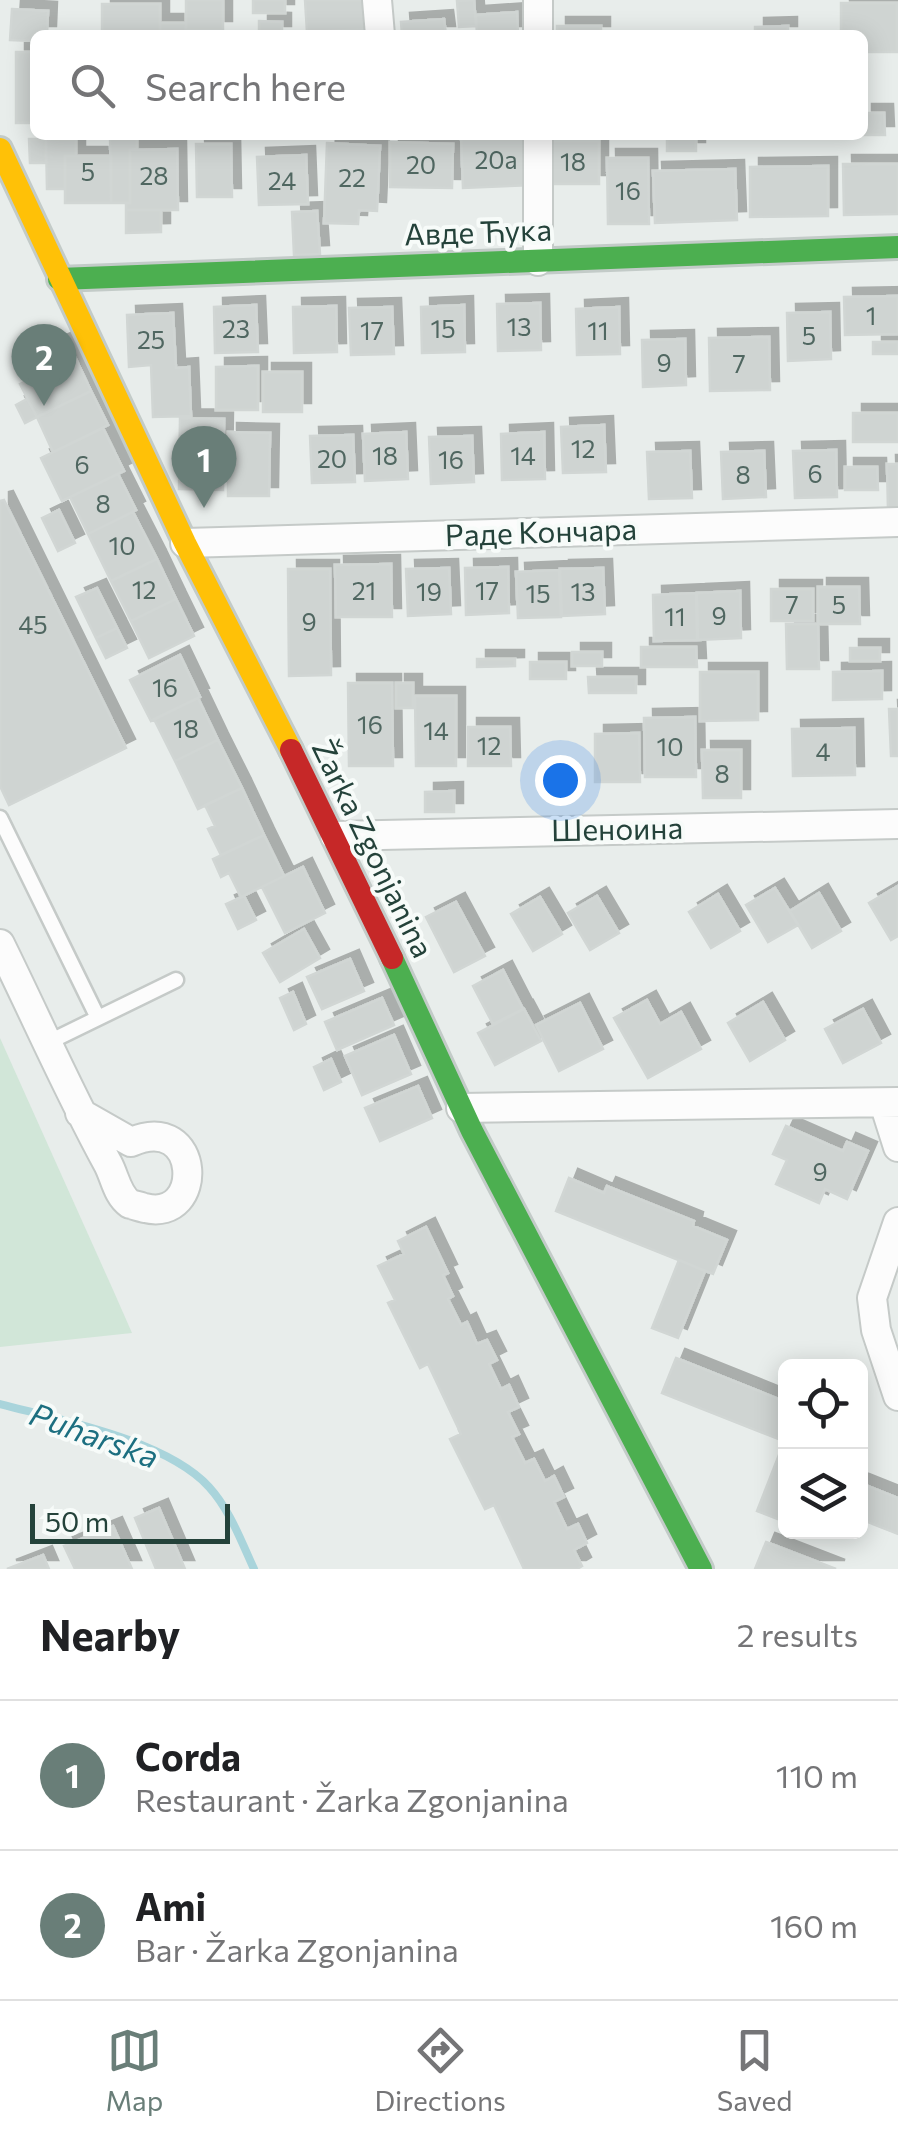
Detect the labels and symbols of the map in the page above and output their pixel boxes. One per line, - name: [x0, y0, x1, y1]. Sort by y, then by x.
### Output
- house number: 20a: [474, 144, 518, 174]
- house number: 18: [560, 146, 586, 176]
- house number: 20: [406, 149, 436, 179]
- house number: 5: [81, 156, 95, 186]
- house number: 28: [140, 160, 168, 190]
- house number: 22: [338, 162, 366, 192]
- house number: 24: [268, 165, 296, 195]
- house number: 16: [615, 175, 641, 205]
- street label: Авде Ћука: [403, 209, 552, 252]
- house number: 1: [866, 300, 876, 330]
- house number: 13: [507, 311, 531, 341]
- house number: 23: [222, 313, 250, 343]
- house number: 15: [430, 313, 456, 343]
- house number: 17: [360, 315, 384, 345]
- house number: 11: [587, 315, 609, 345]
- house number: 5: [802, 320, 816, 350]
- pin: 2: [12, 324, 76, 406]
- house number: 25: [137, 324, 165, 354]
- house number: 9: [656, 347, 672, 377]
- house number: 7: [732, 348, 746, 378]
- pin: 1: [172, 426, 236, 508]
- house number: 12: [571, 433, 595, 463]
- house number: 18: [372, 440, 398, 470]
- house number: 14: [510, 440, 536, 470]
- house number: 20: [317, 443, 347, 473]
- house number: 16: [438, 444, 464, 474]
- house number: 6: [74, 449, 90, 479]
- house number: 6: [807, 458, 823, 488]
- house number: 8: [735, 459, 751, 489]
- house number: 8: [95, 488, 111, 518]
- street label: Раде Кончара: [444, 509, 638, 552]
- house number: 10: [108, 530, 136, 560]
- house number: 12: [132, 574, 156, 604]
- house number: 21: [352, 575, 376, 605]
- house number: 17: [475, 575, 499, 605]
- house number: 19: [416, 576, 442, 606]
- house number: 13: [571, 576, 595, 606]
- house number: 15: [525, 578, 551, 608]
- house number: 7: [785, 589, 799, 619]
- house number: 5: [832, 589, 846, 619]
- house number: 9: [711, 600, 727, 630]
- house number: 11: [664, 601, 686, 631]
- house number: 9: [301, 606, 317, 636]
- house number: 45: [18, 609, 48, 639]
- house number: 16: [152, 672, 178, 702]
- house number: 16: [357, 709, 383, 739]
- house number: 18: [173, 713, 199, 743]
- house number: 14: [423, 715, 449, 745]
- house number: 12: [477, 730, 501, 760]
- house number: 10: [656, 731, 684, 761]
- street label: Žarka Zgonjanina: [305, 733, 443, 963]
- house number: 4: [815, 736, 831, 766]
- your location: [535, 755, 586, 806]
- house number: 8: [714, 758, 730, 788]
- street label: Шеноина: [551, 808, 683, 847]
- house number: 9: [812, 1156, 828, 1186]
- water label: Puharska: [25, 1392, 164, 1476]
- scale bar: [30, 1499, 230, 1544]

